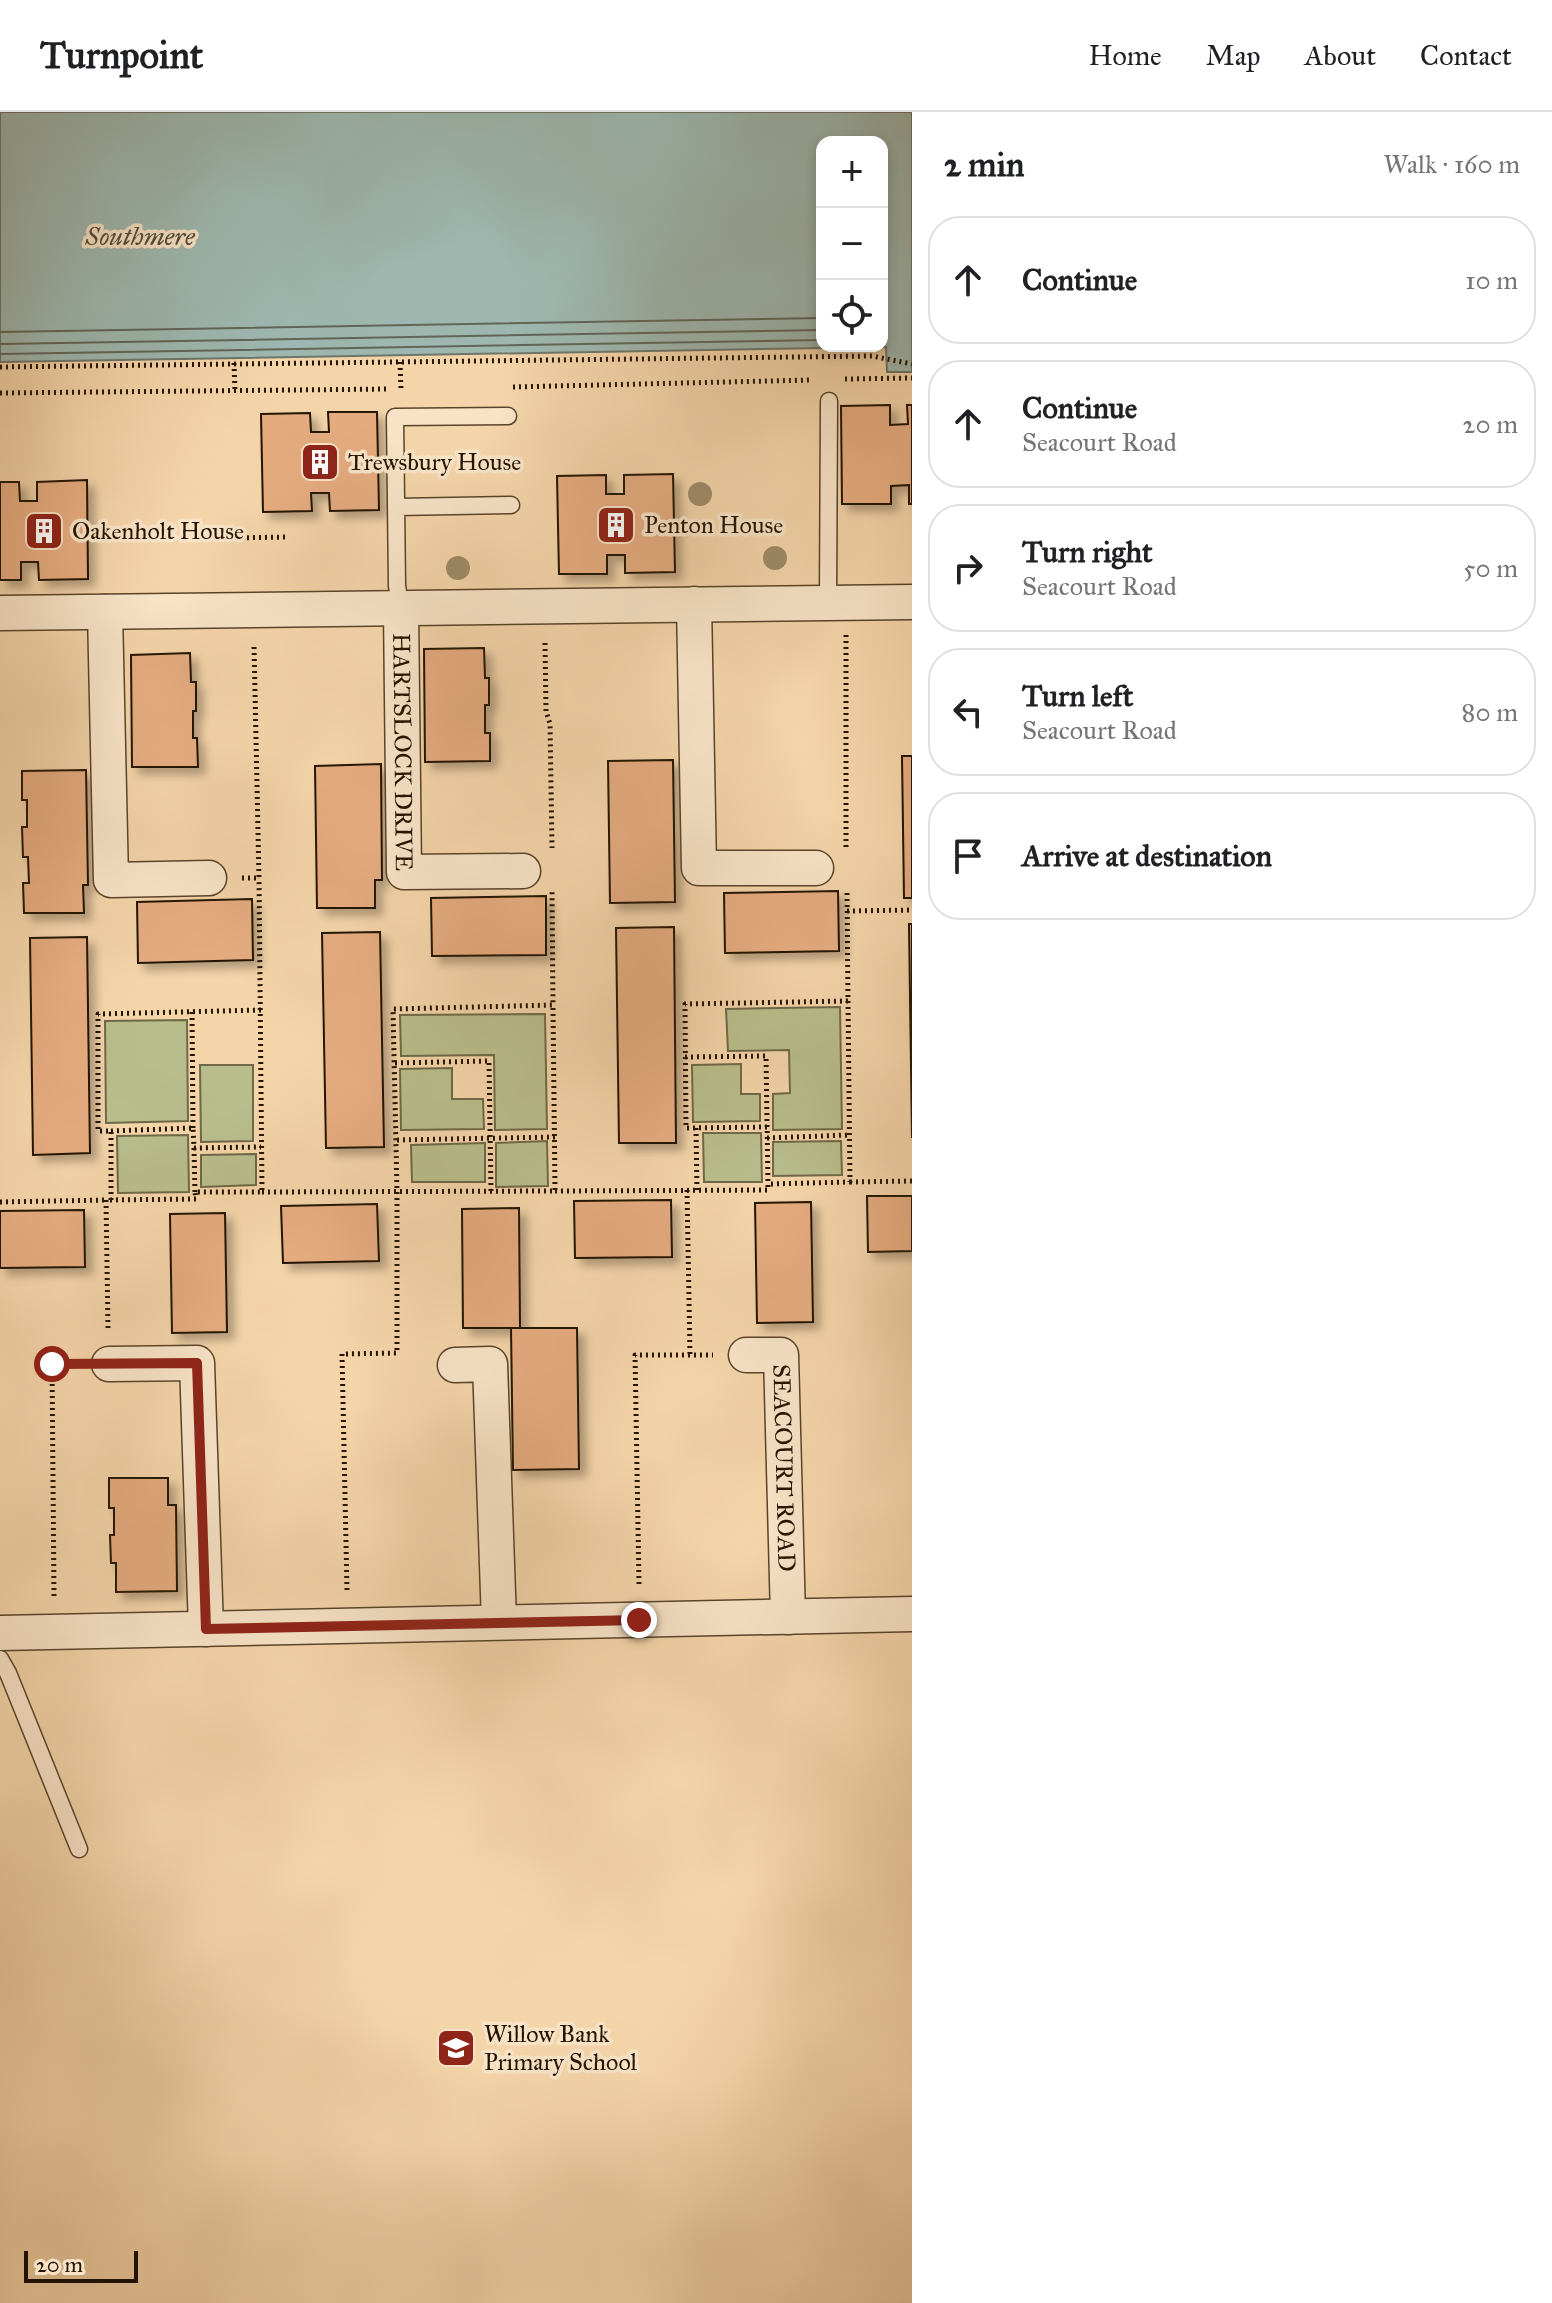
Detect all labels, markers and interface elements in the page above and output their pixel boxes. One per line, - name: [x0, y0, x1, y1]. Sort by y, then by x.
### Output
- text: Turnpoint: [40, 32, 203, 78]
- text: Home: [1089, 38, 1162, 73]
- text: Map: [1206, 38, 1260, 73]
- text: About: [1304, 38, 1376, 73]
- text: Contact: [1420, 38, 1512, 73]
- map controls: [816, 136, 888, 352]
- button: +: [816, 136, 888, 208]
- text: 2 min: [944, 144, 1024, 185]
- text: Walk · 160 m: [1384, 148, 1520, 180]
- button: −: [816, 208, 888, 280]
- water label: Southmere: [84, 220, 196, 252]
- icon: ahead: [946, 258, 990, 302]
- text: Continue: [1022, 262, 1137, 298]
- text: 10 m: [1465, 264, 1518, 296]
- button: locate: [816, 280, 888, 352]
- text: Continue: [1022, 390, 1137, 426]
- icon: ahead: [946, 402, 990, 446]
- text: 20 m: [1463, 408, 1518, 440]
- text: Seacourt Road: [1022, 426, 1177, 458]
- building icon: Trewsbury House: [299, 441, 341, 483]
- place label: Trewsbury House: [348, 447, 521, 477]
- building icon: Penton House: [595, 504, 637, 546]
- building icon: Oakenholt House: [23, 510, 65, 552]
- place label: Penton House: [644, 510, 783, 540]
- place label: Oakenholt House: [72, 516, 244, 546]
- text: Turn right: [1022, 534, 1153, 570]
- icon: right: [946, 546, 990, 590]
- text: 50 m: [1463, 552, 1518, 584]
- text: Seacourt Road: [1022, 570, 1177, 602]
- street label: HARTSLOCK DRIVE: [386, 633, 419, 871]
- text: Turn left: [1022, 678, 1133, 714]
- icon: left: [946, 690, 990, 734]
- text: 80 m: [1462, 696, 1518, 728]
- text: Seacourt Road: [1022, 714, 1177, 746]
- icon: arrive: [946, 834, 990, 878]
- text: Arrive at destination: [1022, 838, 1272, 874]
- route start: [34, 1346, 70, 1382]
- street label: SEACOURT ROAD: [766, 1364, 802, 1572]
- route end: [621, 1602, 657, 1638]
- place label: Willow Bank Primary School: [484, 2019, 638, 2077]
- school or university icon: Willow Bank Primary School: [435, 2027, 477, 2069]
- scale bar: [24, 2247, 138, 2283]
- text: 20 m: [36, 2251, 83, 2278]

